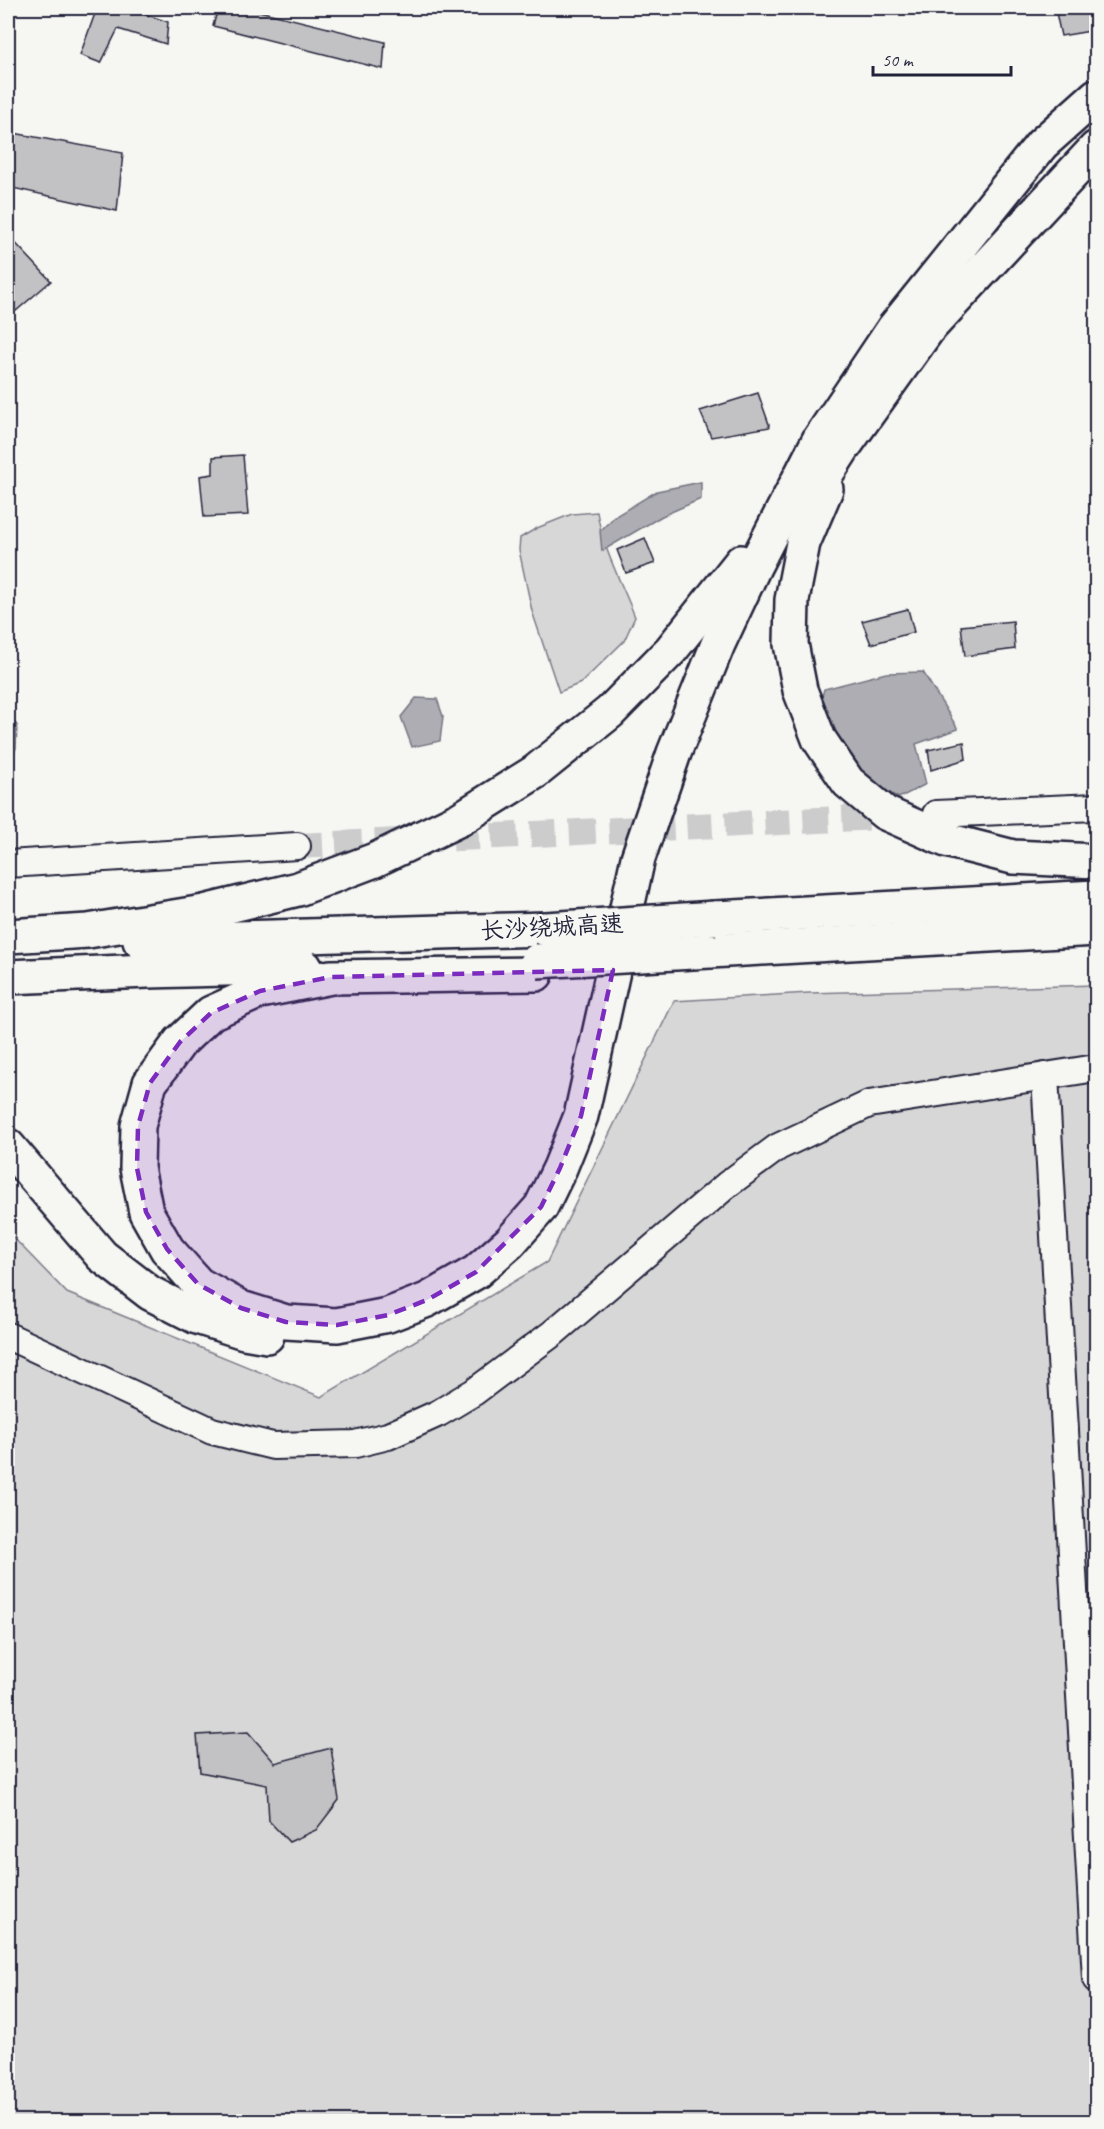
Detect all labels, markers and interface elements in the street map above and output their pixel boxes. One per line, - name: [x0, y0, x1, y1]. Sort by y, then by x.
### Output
- scale bar: [873, 39, 1011, 77]
- text: 50 m: [882, 49, 915, 71]
- street label: 长沙绕城高速: [479, 908, 625, 946]

